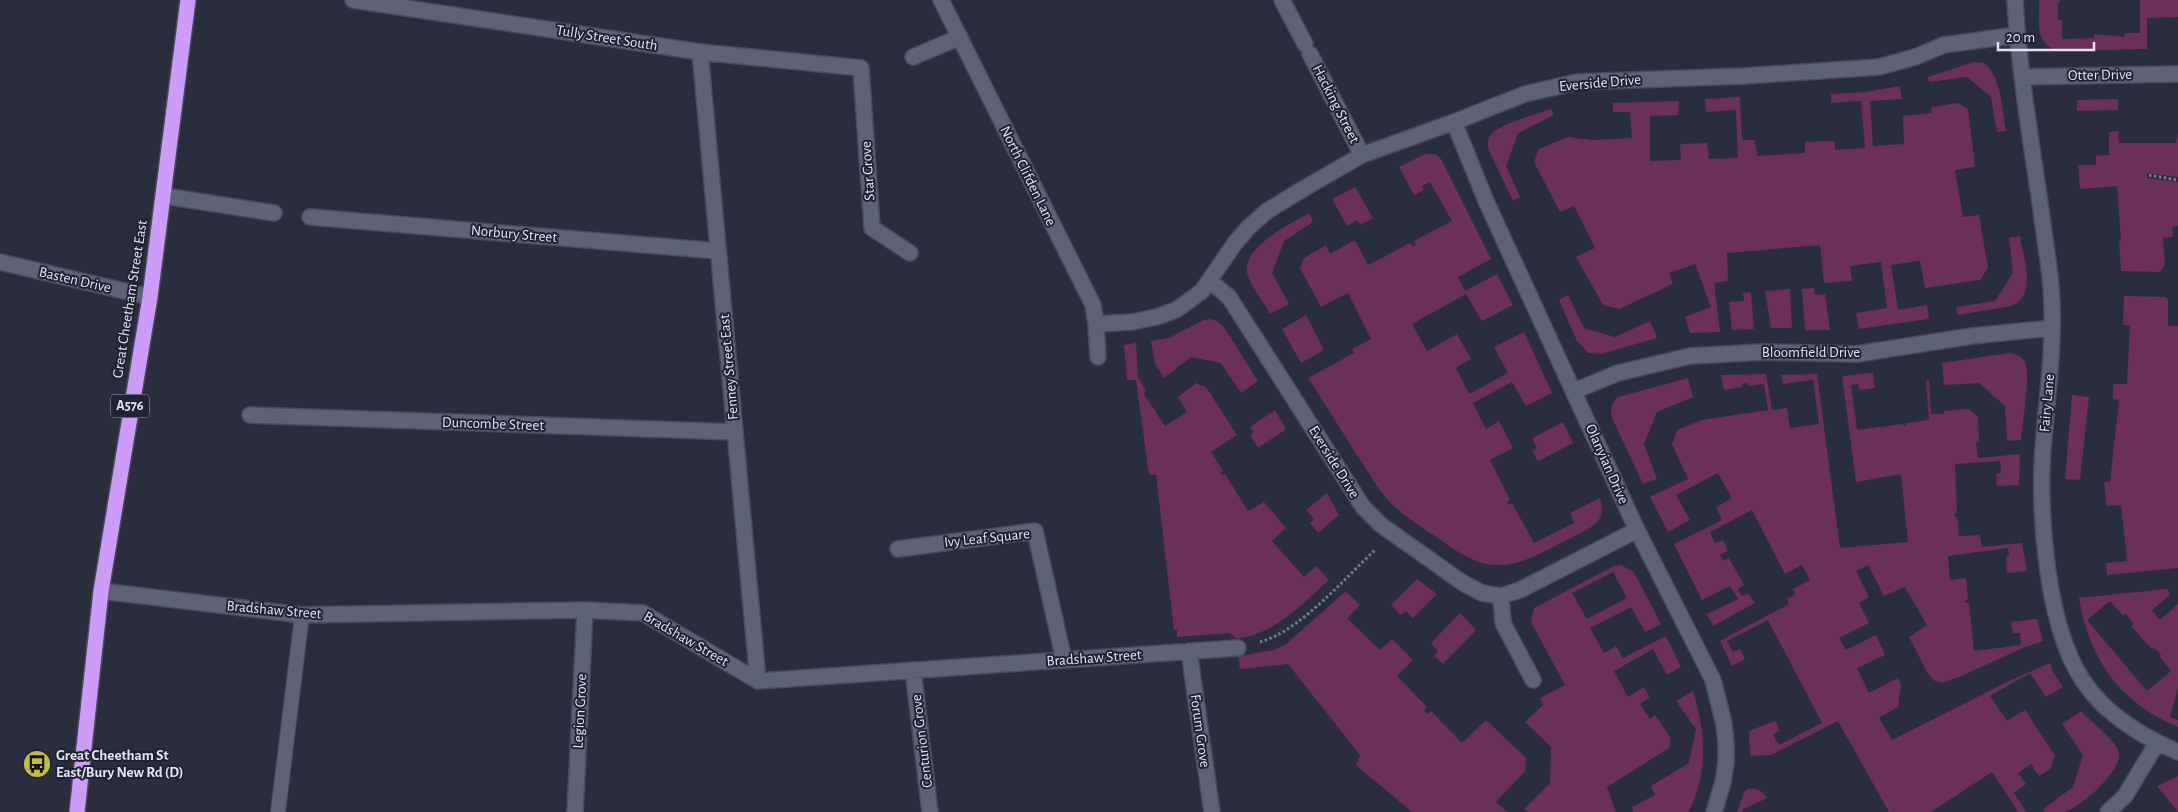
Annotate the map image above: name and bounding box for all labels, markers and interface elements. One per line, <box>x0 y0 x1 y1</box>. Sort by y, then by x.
scale bar <box>1998 20 2094 52</box>
street label: Tully Street South <box>555 23 659 53</box>
text: 20 m <box>2006 30 2035 45</box>
street label: Hacking Street <box>1310 62 1362 146</box>
street label: Otter Drive <box>2068 67 2132 83</box>
street label: Everside Drive <box>1558 72 1642 94</box>
street label: North Clifden Lane <box>997 124 1059 228</box>
street label: Star Grove <box>858 141 878 201</box>
street label: Great Cheetham Street East <box>110 219 150 379</box>
street label: Norbury Street <box>470 223 558 245</box>
street label: Basten Drive <box>38 264 113 296</box>
street label: Fenney Street East <box>717 313 741 420</box>
street label: Bloomfield Drive <box>1762 345 1860 360</box>
street label: Fairy Lane <box>2037 373 2057 433</box>
road number: A576 <box>111 394 149 418</box>
street label: Duncombe Street <box>442 415 545 433</box>
street label: Olanyian Drive <box>1583 422 1631 506</box>
street label: Everside Drive <box>1306 423 1362 501</box>
street label: Ivy Leaf Square <box>943 526 1031 550</box>
street label: Bradshaw Street <box>226 598 322 622</box>
street label: Bradshaw Street <box>641 609 731 669</box>
street label: Bradshaw Street <box>1046 647 1142 669</box>
street label: Legion Grove <box>571 673 589 749</box>
street label: Centurion Grove <box>909 693 935 789</box>
street label: Forum Grove <box>1187 693 1213 769</box>
place label: Great Cheetham St East/Bury New Rd (D) <box>56 748 184 780</box>
bus stop icon: Great Cheetham St East/Bury New Rd (D) <box>22 749 52 779</box>

